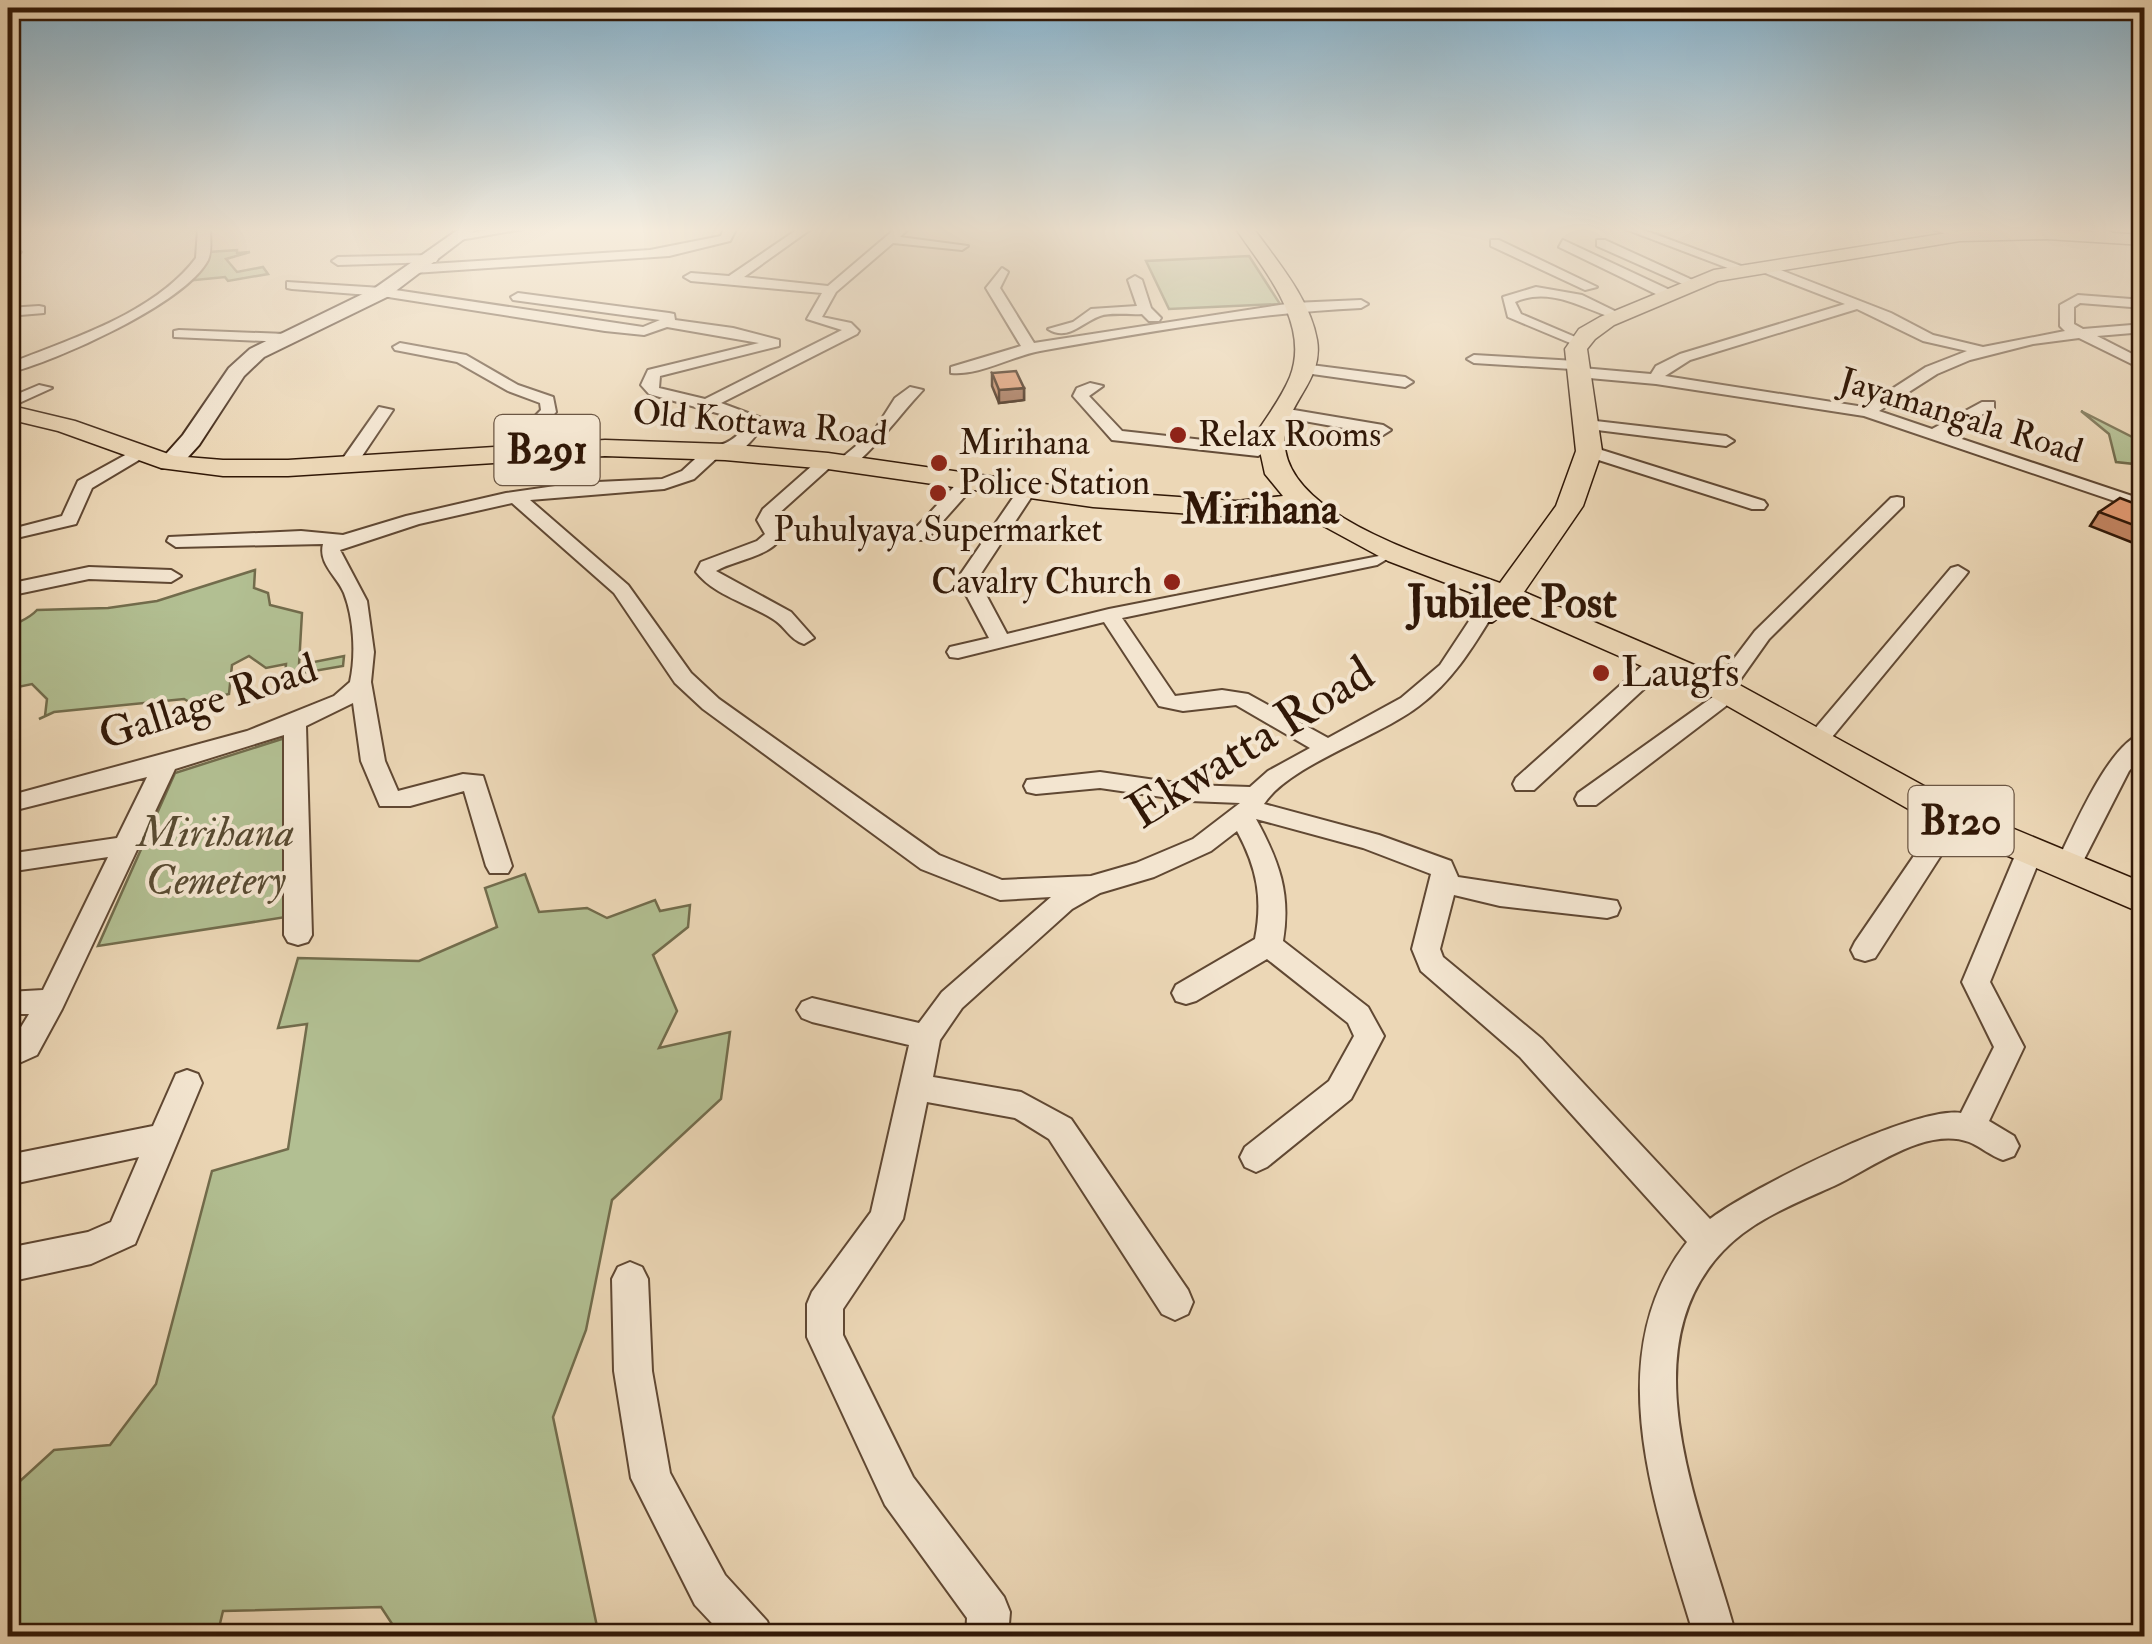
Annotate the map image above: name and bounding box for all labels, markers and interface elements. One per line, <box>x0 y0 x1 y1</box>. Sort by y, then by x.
street label: Jayamangala Road <box>1833 358 2088 474</box>
street label: Old Kottawa Road <box>631 390 889 456</box>
place label: Relax Rooms <box>1198 413 1381 457</box>
road number: B291 <box>494 415 600 485</box>
place label: Mirihana Police Station <box>959 421 1150 505</box>
marker: Relax Rooms <box>1167 424 1189 446</box>
marker: Mirihana Police Station <box>928 452 950 474</box>
marker: Puhulyaya Supermarket <box>927 482 949 504</box>
district label: Mirihana <box>1181 484 1340 536</box>
place label: Puhulyaya Supermarket <box>773 508 1103 552</box>
place label: Cavalry Church <box>931 560 1152 604</box>
marker: Cavalry Church <box>1161 571 1183 593</box>
district label: Jubilee Post <box>1405 575 1617 631</box>
street label: Gallage Road <box>92 642 324 762</box>
street label: Ekwatta Road <box>1116 642 1386 844</box>
place label: Laugfs <box>1621 647 1739 699</box>
marker: Laugfs <box>1590 662 1612 684</box>
road number: B120 <box>1908 786 2014 856</box>
park label: Mirihana Cemetery <box>135 807 294 907</box>

